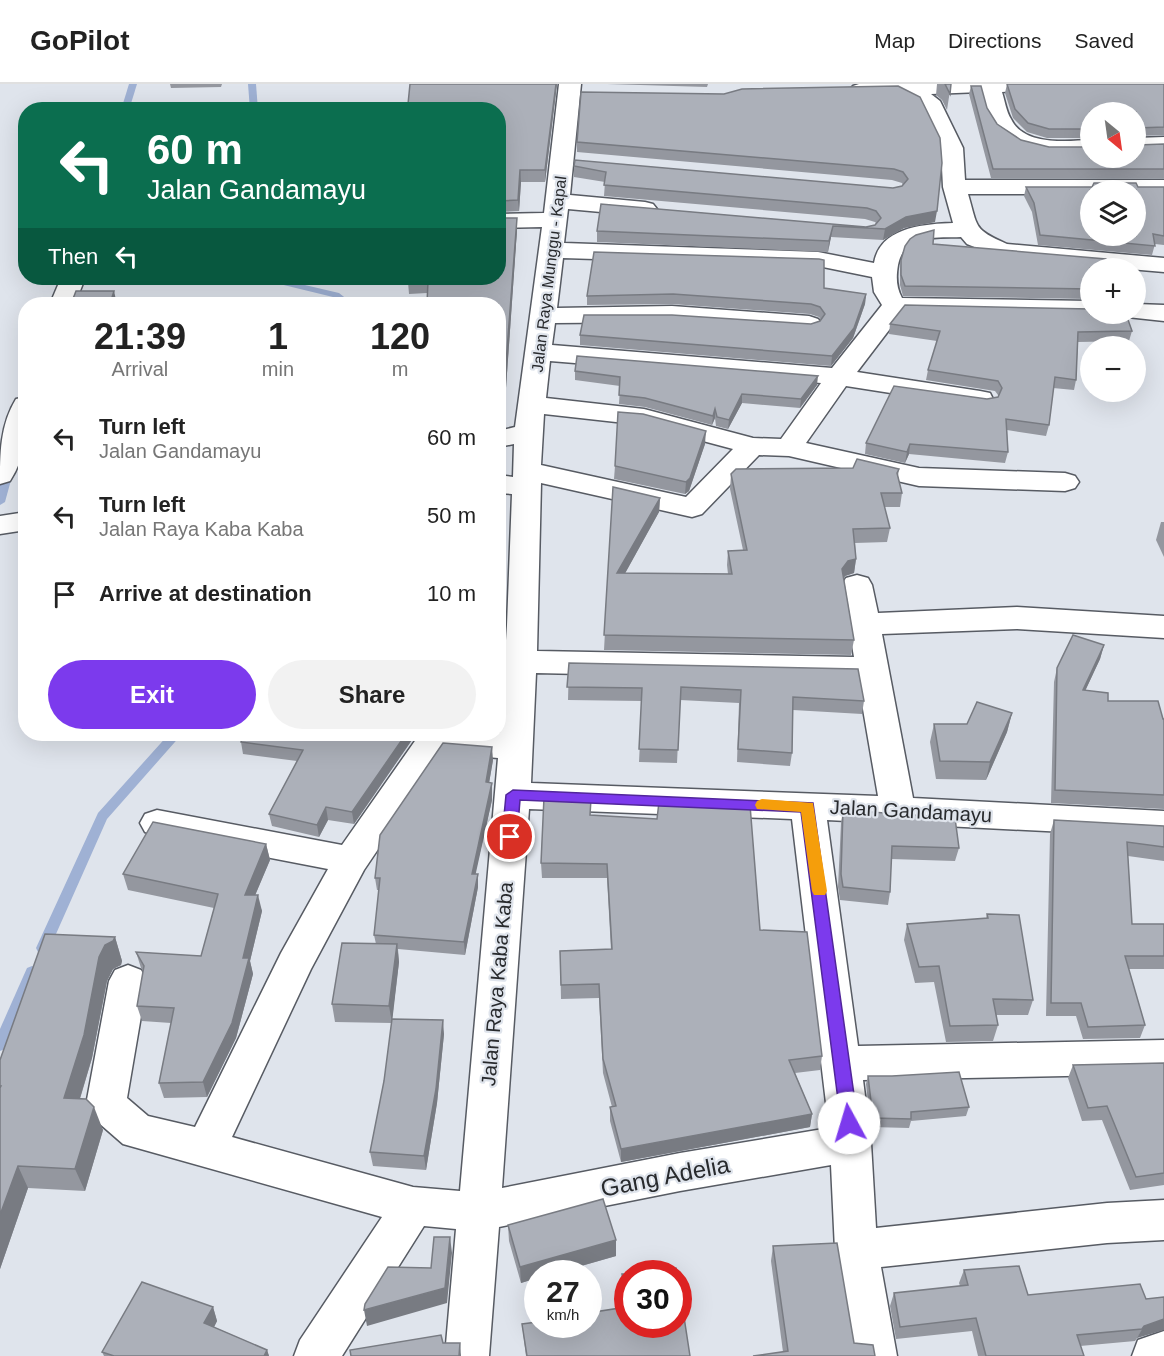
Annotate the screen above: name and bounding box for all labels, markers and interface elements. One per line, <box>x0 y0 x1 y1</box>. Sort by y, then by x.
text: GoPilot <box>30 25 130 56</box>
text: Map <box>874 29 915 52</box>
text: Directions <box>948 29 1041 52</box>
text: Saved <box>1074 29 1134 52</box>
north arrow <box>1080 102 1146 168</box>
map controls <box>1080 102 1146 402</box>
icon: left <box>48 126 126 204</box>
text: 60 m <box>147 126 243 173</box>
text: Jalan Gandamayu <box>147 175 366 205</box>
street label: Jalan Raya Munggu - Kapal <box>529 175 569 373</box>
button: layers <box>1080 180 1146 246</box>
icon: left <box>110 240 143 273</box>
text: Then <box>48 244 98 269</box>
button: + <box>1080 258 1146 324</box>
text: 21:39 <box>94 316 186 357</box>
text: 1 <box>268 316 288 357</box>
text: 120 <box>370 316 430 357</box>
button: − <box>1080 336 1146 402</box>
text: Arrival <box>112 358 168 380</box>
text: min <box>262 358 294 380</box>
text: m <box>392 358 408 380</box>
text: Turn left <box>99 414 185 439</box>
icon: left <box>48 422 81 455</box>
text: 60 m <box>427 425 476 450</box>
text: Jalan Gandamayu <box>99 440 261 462</box>
text: Turn left <box>99 492 185 517</box>
icon: left <box>48 500 81 533</box>
text: 50 m <box>427 503 476 528</box>
text: Jalan Raya Kaba Kaba <box>99 518 304 540</box>
icon: arrive <box>48 578 81 611</box>
text: Arrive at destination <box>99 581 312 606</box>
text: 10 m <box>427 581 476 606</box>
button: Exit <box>48 660 256 729</box>
button: Share <box>268 660 476 729</box>
street label: Jalan Gandamayu <box>829 796 993 826</box>
pin <box>484 811 535 862</box>
icon: arrive <box>493 820 526 853</box>
street label: Jalan Raya Kaba Kaba <box>477 880 517 1087</box>
position arrow <box>817 1091 881 1155</box>
street label: Gang Adelia <box>598 1150 732 1202</box>
speed limit sign: 30 <box>614 1260 692 1338</box>
text: 27 <box>546 1275 580 1308</box>
text: km/h <box>547 1306 579 1323</box>

